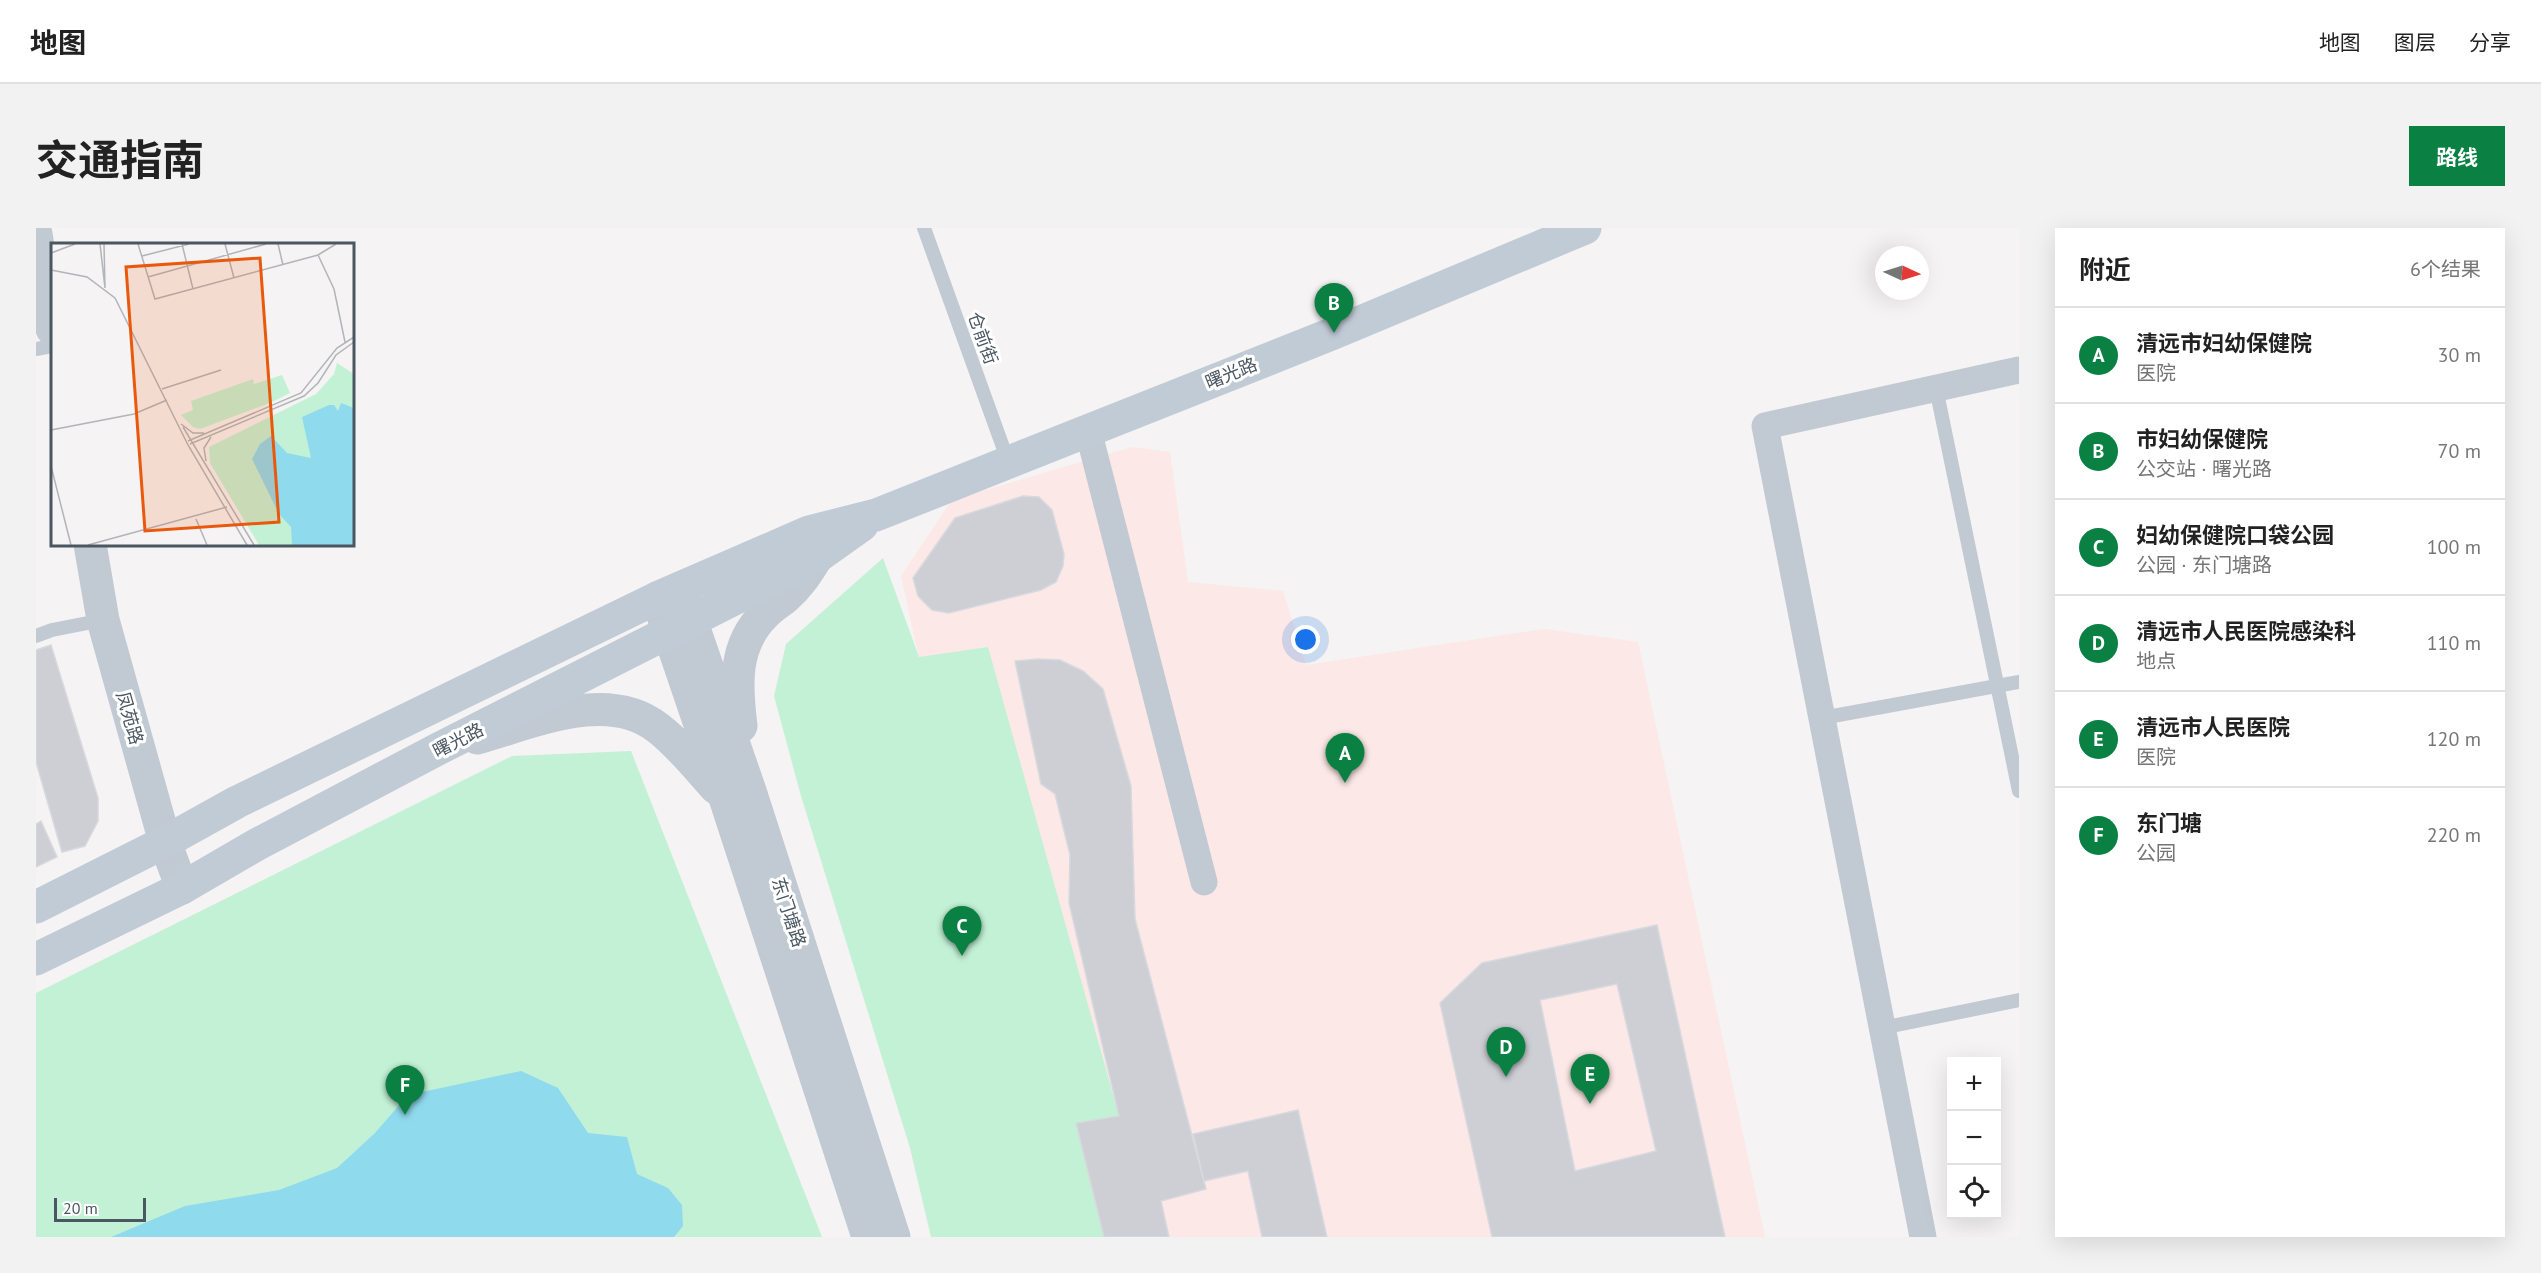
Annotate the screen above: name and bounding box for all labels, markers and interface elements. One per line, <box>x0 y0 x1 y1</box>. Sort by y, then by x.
text: 地图 <box>30 24 86 61</box>
text: 地图 <box>2319 29 2361 56</box>
text: 图层 <box>2394 29 2436 56</box>
text: 分享 <box>2469 29 2511 56</box>
button: 路线 <box>2409 126 2505 186</box>
text: 交通指南 <box>36 132 204 187</box>
inset map <box>51 243 354 546</box>
north arrow <box>1875 246 1929 300</box>
text: 附近 <box>2079 253 2131 286</box>
text: 6个结果 <box>2410 256 2481 282</box>
pin: B <box>1314 284 1354 333</box>
street label: 仓前街 <box>963 309 1003 367</box>
text: 清远市妇幼保健院 <box>2136 329 2312 357</box>
text: A <box>2092 342 2105 368</box>
text: 30 m <box>2438 342 2481 368</box>
street label: 曙光路 <box>1202 352 1260 394</box>
text: 医院 <box>2136 360 2176 386</box>
text: 市妇幼保健院 <box>2136 425 2268 453</box>
text: B <box>2093 438 2104 464</box>
text: 70 m <box>2438 438 2481 464</box>
text: 公交站 · 曙光路 <box>2136 456 2272 482</box>
text: 妇幼保健院口袋公园 <box>2136 521 2334 549</box>
text: C <box>2093 534 2104 560</box>
text: 100 m <box>2427 534 2481 560</box>
text: 公园 · 东门塘路 <box>2136 552 2272 578</box>
text: 清远市人民医院感染科 <box>2136 617 2356 645</box>
your location <box>1291 625 1320 654</box>
text: D <box>2092 630 2105 656</box>
text: 110 m <box>2427 630 2481 656</box>
text: 地点 <box>2136 648 2176 674</box>
street label: 凤苑路 <box>112 689 148 747</box>
text: 清远市人民医院 <box>2136 713 2290 741</box>
street label: 曙光路 <box>429 717 487 763</box>
text: E <box>2093 726 2104 752</box>
text: 120 m <box>2427 726 2481 752</box>
pin: A <box>1326 734 1364 783</box>
text: 医院 <box>2136 744 2176 770</box>
text: 东门塘 <box>2136 809 2202 837</box>
text: F <box>2093 822 2104 848</box>
text: 220 m <box>2427 822 2481 848</box>
text: 公园 <box>2136 840 2176 866</box>
street label: 东门塘路 <box>767 874 811 950</box>
pin: C <box>942 906 982 956</box>
pin: D <box>1486 1028 1526 1077</box>
pin: E <box>1570 1054 1610 1104</box>
map controls <box>1947 1057 2001 1219</box>
button: + <box>1947 1057 2001 1111</box>
pin: F <box>386 1066 424 1115</box>
button: − <box>1947 1111 2001 1165</box>
button: locate <box>1947 1165 2001 1219</box>
scale bar <box>54 1195 146 1222</box>
text: 20 m <box>63 1198 98 1218</box>

